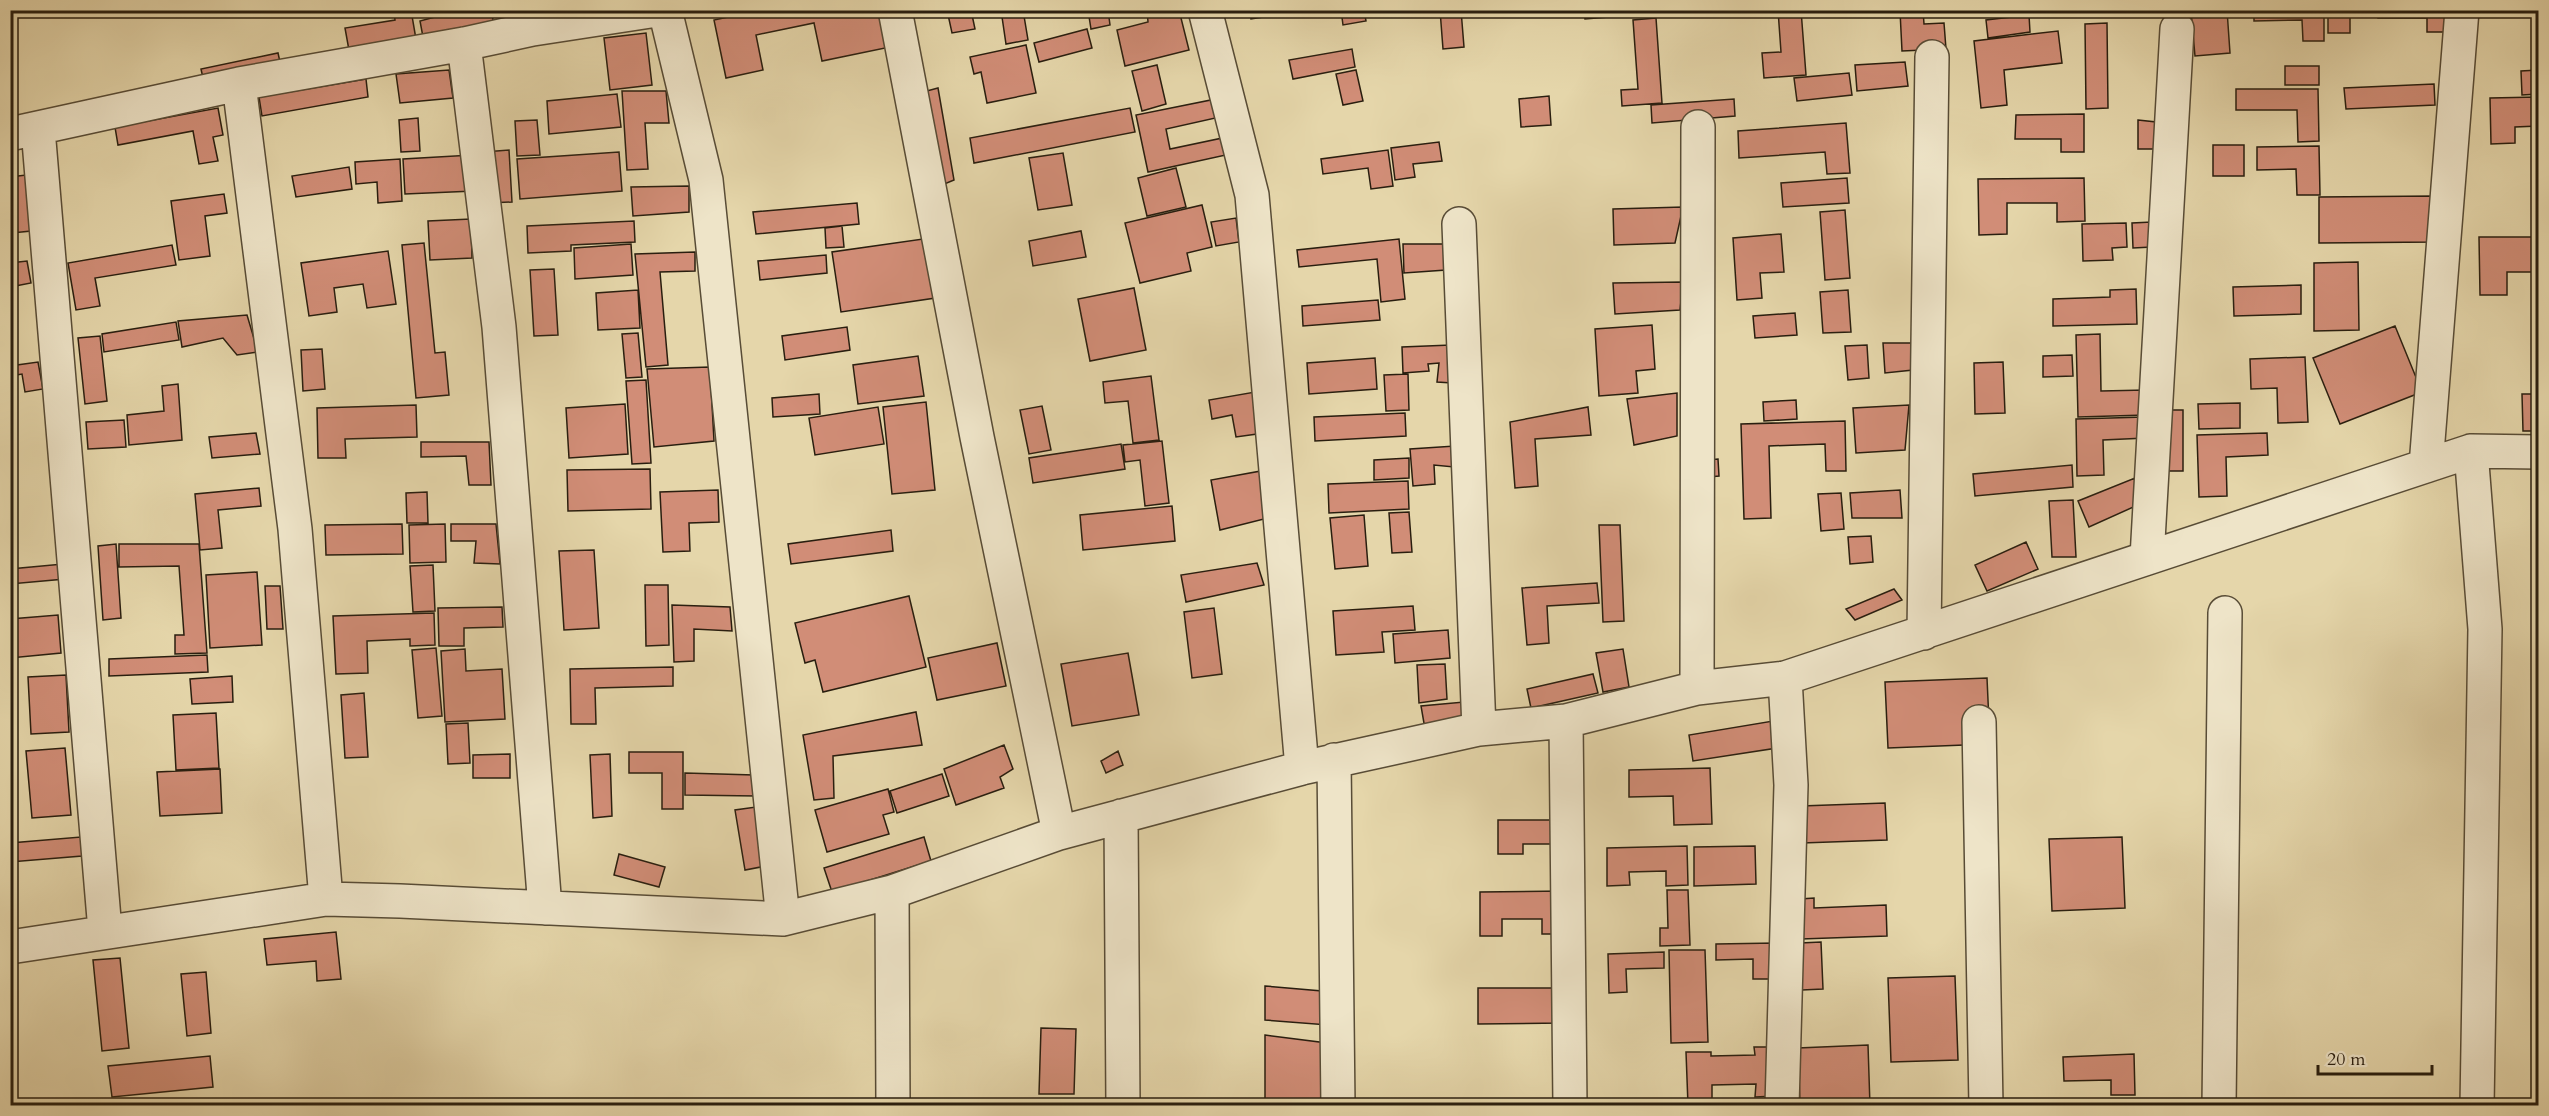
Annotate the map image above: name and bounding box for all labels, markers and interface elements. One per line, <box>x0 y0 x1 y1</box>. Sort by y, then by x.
scale bar <box>2318 1038 2432 1076</box>
text: 20 m <box>2327 1047 2366 1072</box>

